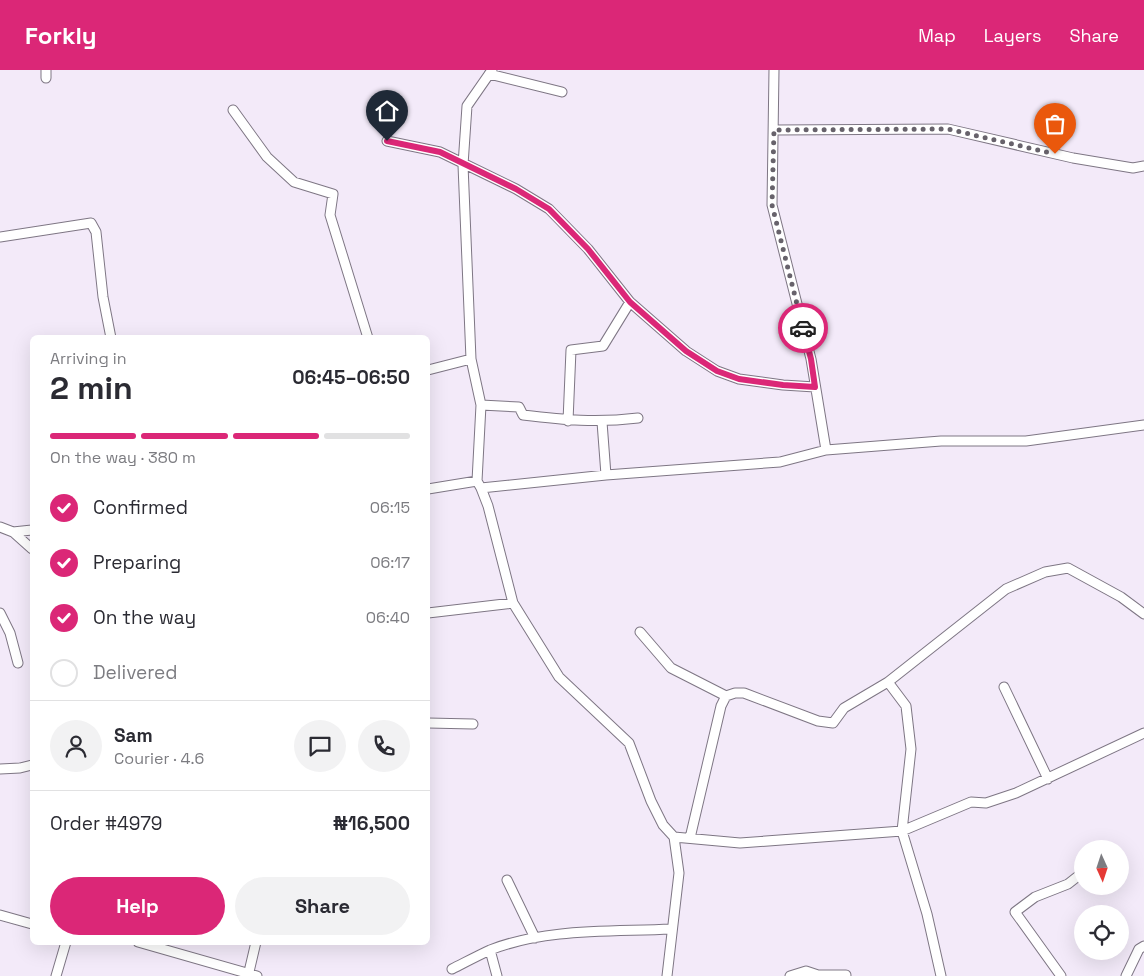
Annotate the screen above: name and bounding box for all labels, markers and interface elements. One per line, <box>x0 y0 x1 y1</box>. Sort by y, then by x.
text: Forkly <box>25 20 97 51</box>
text: Map <box>918 24 956 47</box>
text: Layers <box>984 24 1041 47</box>
text: Share <box>1069 24 1119 47</box>
pin <box>366 90 408 141</box>
icon: home <box>373 97 401 125</box>
pin <box>1034 103 1076 154</box>
icon: bag <box>1041 110 1069 138</box>
courier <box>778 303 828 353</box>
icon: car <box>789 314 817 342</box>
text: Arriving in <box>50 348 127 369</box>
text: 06:45–06:50 <box>292 365 410 390</box>
text: 2 min <box>50 368 133 408</box>
text: On the way · 380 m <box>50 447 196 468</box>
icon: check <box>50 494 78 522</box>
text: Confirmed <box>93 495 188 520</box>
text: 06:15 <box>370 497 410 518</box>
icon: check <box>50 549 78 577</box>
text: Preparing <box>93 550 181 575</box>
text: 06:17 <box>370 552 410 573</box>
icon: check <box>50 604 78 632</box>
text: On the way <box>93 605 196 630</box>
text: 06:40 <box>366 607 410 628</box>
text: Delivered <box>93 660 178 685</box>
button: person <box>50 720 102 772</box>
button: chat <box>294 720 346 772</box>
button: phone <box>358 720 410 772</box>
text: Sam <box>114 723 153 748</box>
text: Courier · 4.6 <box>114 748 204 769</box>
text: Order #4979 <box>50 811 162 836</box>
text: ₦16,500 <box>333 811 410 836</box>
north arrow <box>1074 840 1129 895</box>
map controls <box>1074 840 1129 960</box>
button: Help <box>50 877 225 935</box>
button: Share <box>235 877 410 935</box>
button: locate <box>1074 905 1129 960</box>

